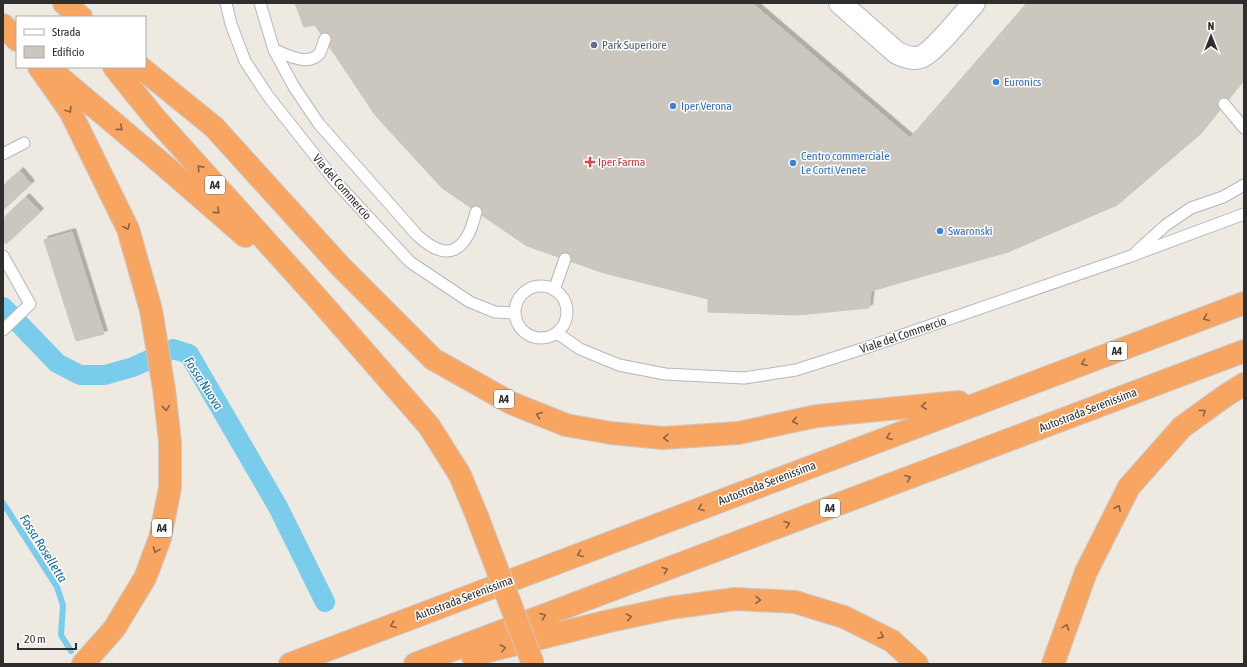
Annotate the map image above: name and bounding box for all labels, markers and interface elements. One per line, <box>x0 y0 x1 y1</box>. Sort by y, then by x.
legend <box>16 16 146 68</box>
north arrow <box>1191 16 1231 56</box>
text: N <box>1208 20 1214 32</box>
text: Strada <box>52 25 81 39</box>
place label: Park Superiore <box>602 38 667 52</box>
marker: Park Superiore <box>589 40 599 50</box>
text: Edificio <box>52 45 85 59</box>
place label: Euronics <box>1004 75 1041 89</box>
marker: Euronics <box>991 77 1001 87</box>
place label: Iper Verona <box>681 99 732 113</box>
marker: Iper Verona <box>668 101 678 111</box>
one-way arrow <box>65 106 72 113</box>
one-way arrow <box>115 123 123 130</box>
place label: Centro commerciale Le Corti Venete <box>801 149 890 177</box>
street label: Via del Commercio <box>310 151 374 223</box>
place label: Iper Farma <box>598 155 645 169</box>
marker: Iper Farma <box>585 157 595 167</box>
marker: Centro commerciale Le Corti Venete <box>788 158 798 168</box>
one-way arrow <box>197 165 205 173</box>
road number: A4 <box>205 176 225 194</box>
one-way arrow <box>212 206 219 213</box>
one-way arrow <box>122 222 130 230</box>
place label: Swaronski <box>948 224 992 238</box>
marker: Swaronski <box>935 226 945 236</box>
one-way arrow <box>1203 313 1210 321</box>
street label: Viale del Commercio <box>858 314 948 356</box>
road number: A4 <box>1107 342 1127 360</box>
water label: Fossa Nuova <box>181 354 226 412</box>
one-way arrow <box>1081 359 1088 367</box>
street label: Autostrada Serenissima <box>1037 385 1139 435</box>
road number: A4 <box>494 390 514 408</box>
one-way arrow <box>921 401 927 410</box>
one-way arrow <box>161 405 170 411</box>
one-way arrow <box>1199 409 1206 417</box>
one-way arrow <box>536 411 543 419</box>
one-way arrow <box>792 417 798 425</box>
one-way arrow <box>885 433 892 441</box>
one-way arrow <box>663 434 669 442</box>
street label: Autostrada Serenissima <box>716 458 818 508</box>
one-way arrow <box>905 475 912 483</box>
road number: A4 <box>820 499 840 517</box>
one-way arrow <box>698 503 705 511</box>
one-way arrow <box>1113 505 1121 513</box>
water label: Fossa Roselletta <box>17 512 70 585</box>
road number: A4 <box>152 519 172 537</box>
one-way arrow <box>783 520 790 528</box>
one-way arrow <box>152 546 160 553</box>
one-way arrow <box>576 549 583 557</box>
one-way arrow <box>661 566 668 574</box>
street label: Autostrada Serenissima <box>413 573 515 623</box>
one-way arrow <box>755 596 761 605</box>
one-way arrow <box>540 612 547 620</box>
one-way arrow <box>626 613 633 621</box>
one-way arrow <box>389 620 396 628</box>
one-way arrow <box>1062 624 1070 631</box>
scale bar <box>18 625 76 651</box>
one-way arrow <box>877 631 885 638</box>
text: 20 m <box>24 632 46 646</box>
one-way arrow <box>500 644 506 652</box>

